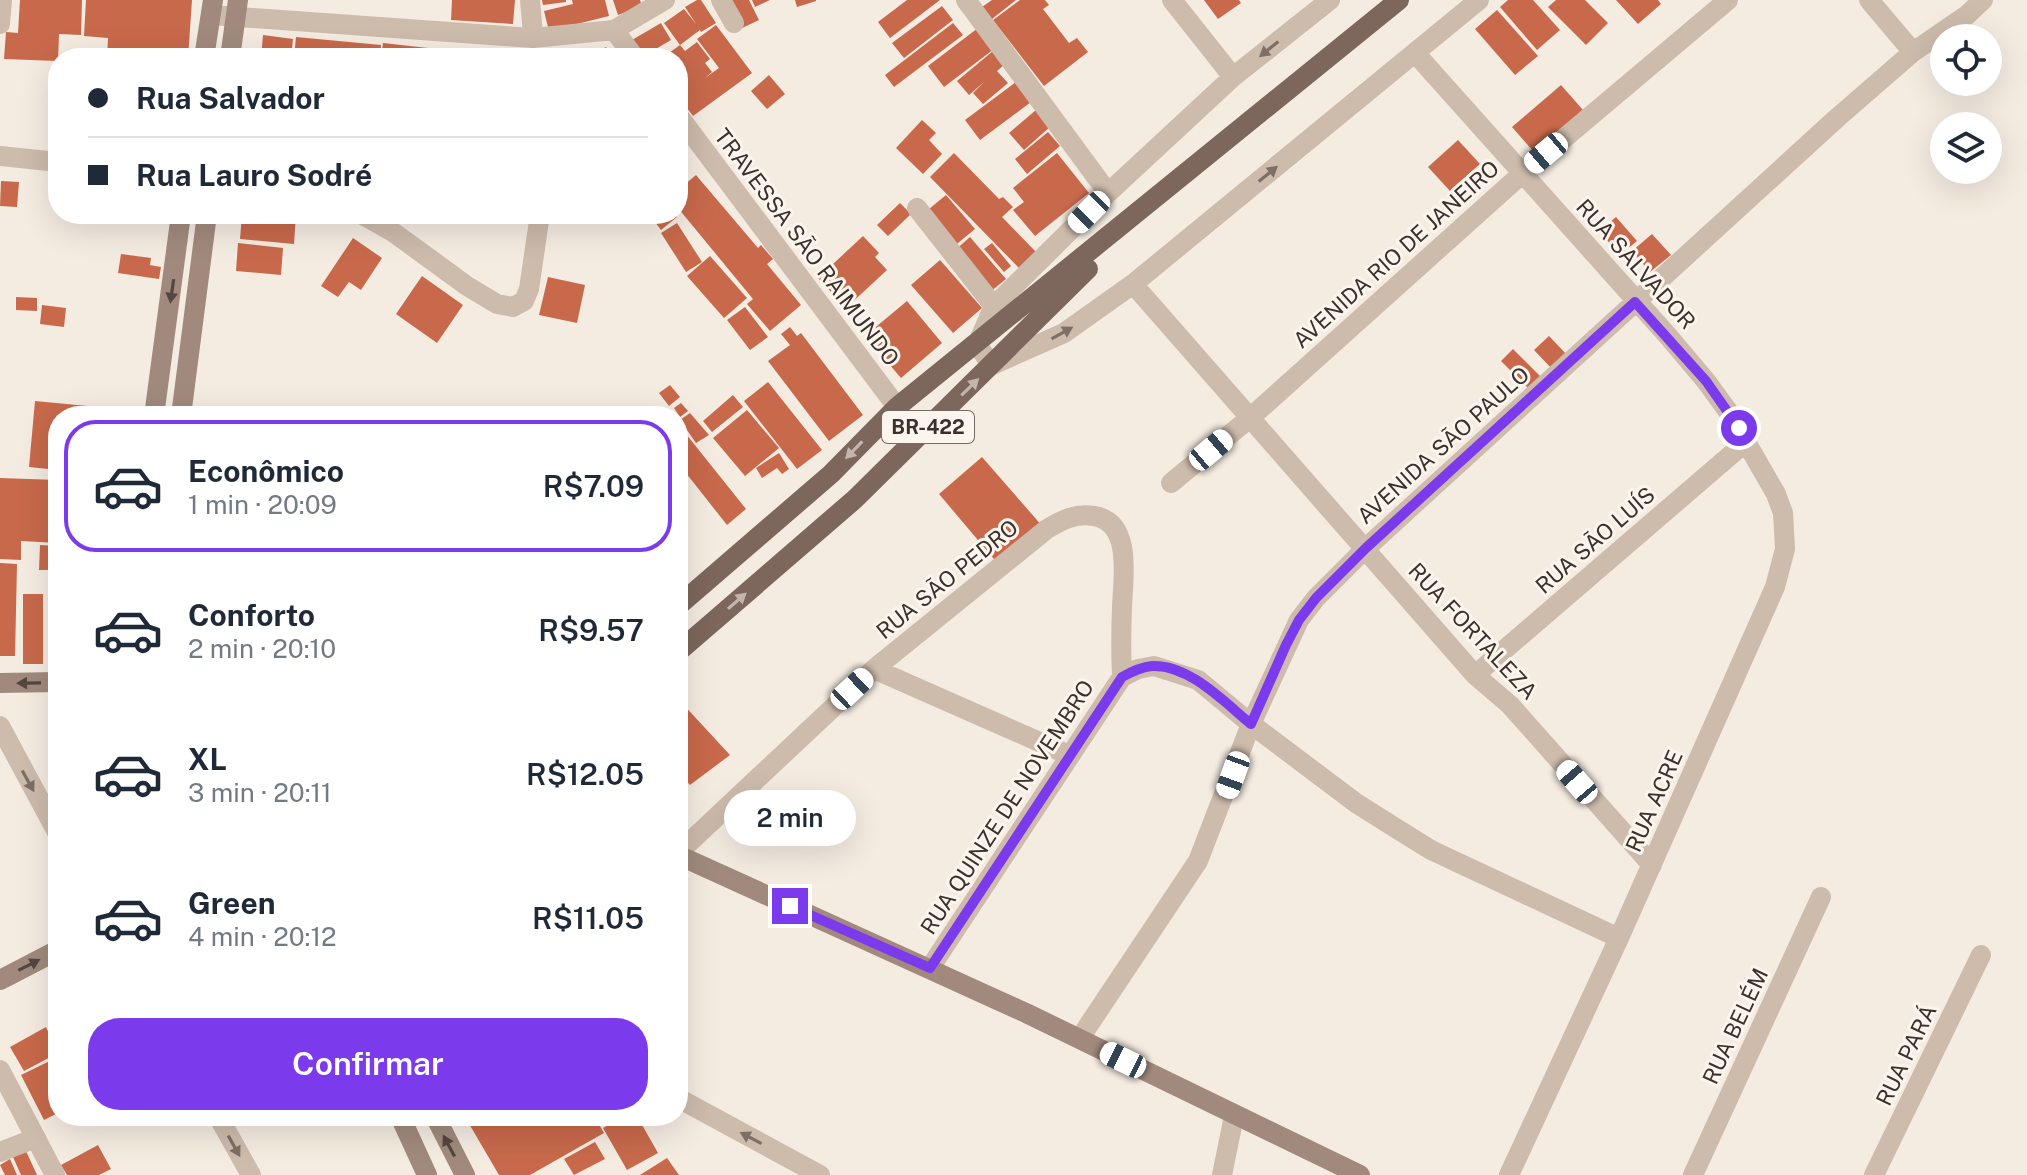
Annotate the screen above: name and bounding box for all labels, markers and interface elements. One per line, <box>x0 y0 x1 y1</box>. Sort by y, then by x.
map controls <box>1930 24 2002 184</box>
button: locate <box>1930 24 2002 96</box>
one-way arrow <box>1259 40 1279 56</box>
text: Rua Salvador <box>136 80 325 116</box>
button: layers <box>1930 112 2002 184</box>
street label: TRAVESSA SÃO RAIMUNDO <box>709 123 905 371</box>
car <box>1520 128 1572 178</box>
street label: AVENIDA RIO DE JANEIRO <box>1288 155 1504 353</box>
text: Rua Lauro Sodré <box>136 157 372 193</box>
one-way arrow <box>1258 166 1278 183</box>
car <box>1064 187 1114 237</box>
street label: RUA SALVADOR <box>1571 194 1701 334</box>
one-way arrow <box>165 279 178 304</box>
one-way arrow <box>1051 326 1074 339</box>
street label: AVENIDA SÃO PAULO <box>1351 360 1534 529</box>
one-way arrow <box>960 378 979 396</box>
route start <box>1721 410 1757 446</box>
road number: BR-422 <box>882 411 974 443</box>
car <box>1185 425 1237 475</box>
one-way arrow <box>846 440 864 459</box>
icon: car <box>92 450 164 522</box>
text: Econômico <box>188 453 344 489</box>
text: R$7.09 <box>543 468 644 504</box>
street label: RUA SÃO LUÍS <box>1529 480 1660 599</box>
text: 1 min · 20:09 <box>188 489 337 520</box>
street label: RUA SÃO PEDRO <box>870 513 1023 644</box>
street label: RUA FORTALEZA <box>1403 557 1543 705</box>
one-way arrow <box>727 593 747 610</box>
icon: car <box>92 594 164 666</box>
text: Conforto <box>188 597 315 633</box>
text: R$9.57 <box>538 612 644 648</box>
text: 2 min · 20:10 <box>188 633 336 664</box>
car <box>826 664 878 714</box>
street label: RUA QUINZE DE NOVEMBRO <box>915 675 1099 939</box>
one-way arrow <box>16 676 41 689</box>
icon: car <box>92 738 164 810</box>
text: XL <box>188 741 227 777</box>
street label: RUA ACRE <box>1620 746 1688 856</box>
car <box>1214 748 1252 802</box>
text: R$12.05 <box>526 756 644 792</box>
car <box>1552 756 1602 808</box>
one-way arrow <box>21 769 35 792</box>
text: 3 min · 20:11 <box>188 777 332 808</box>
callout: 2 min <box>724 790 856 846</box>
text: 2 min <box>756 802 824 833</box>
icon: car <box>92 882 164 954</box>
text: Green <box>188 885 275 921</box>
route end <box>772 888 808 924</box>
text: R$11.05 <box>532 900 644 936</box>
text: 4 min · 20:12 <box>188 921 337 952</box>
one-way arrow <box>18 959 40 973</box>
street label: RUA BELÉM <box>1697 964 1773 1088</box>
street label: RUA PARÁ <box>1870 1000 1942 1110</box>
button: Confirmar <box>88 1018 648 1110</box>
car <box>1096 1039 1150 1081</box>
one-way arrow <box>740 1131 763 1144</box>
one-way arrow <box>227 1134 241 1157</box>
one-way arrow <box>442 1135 456 1157</box>

